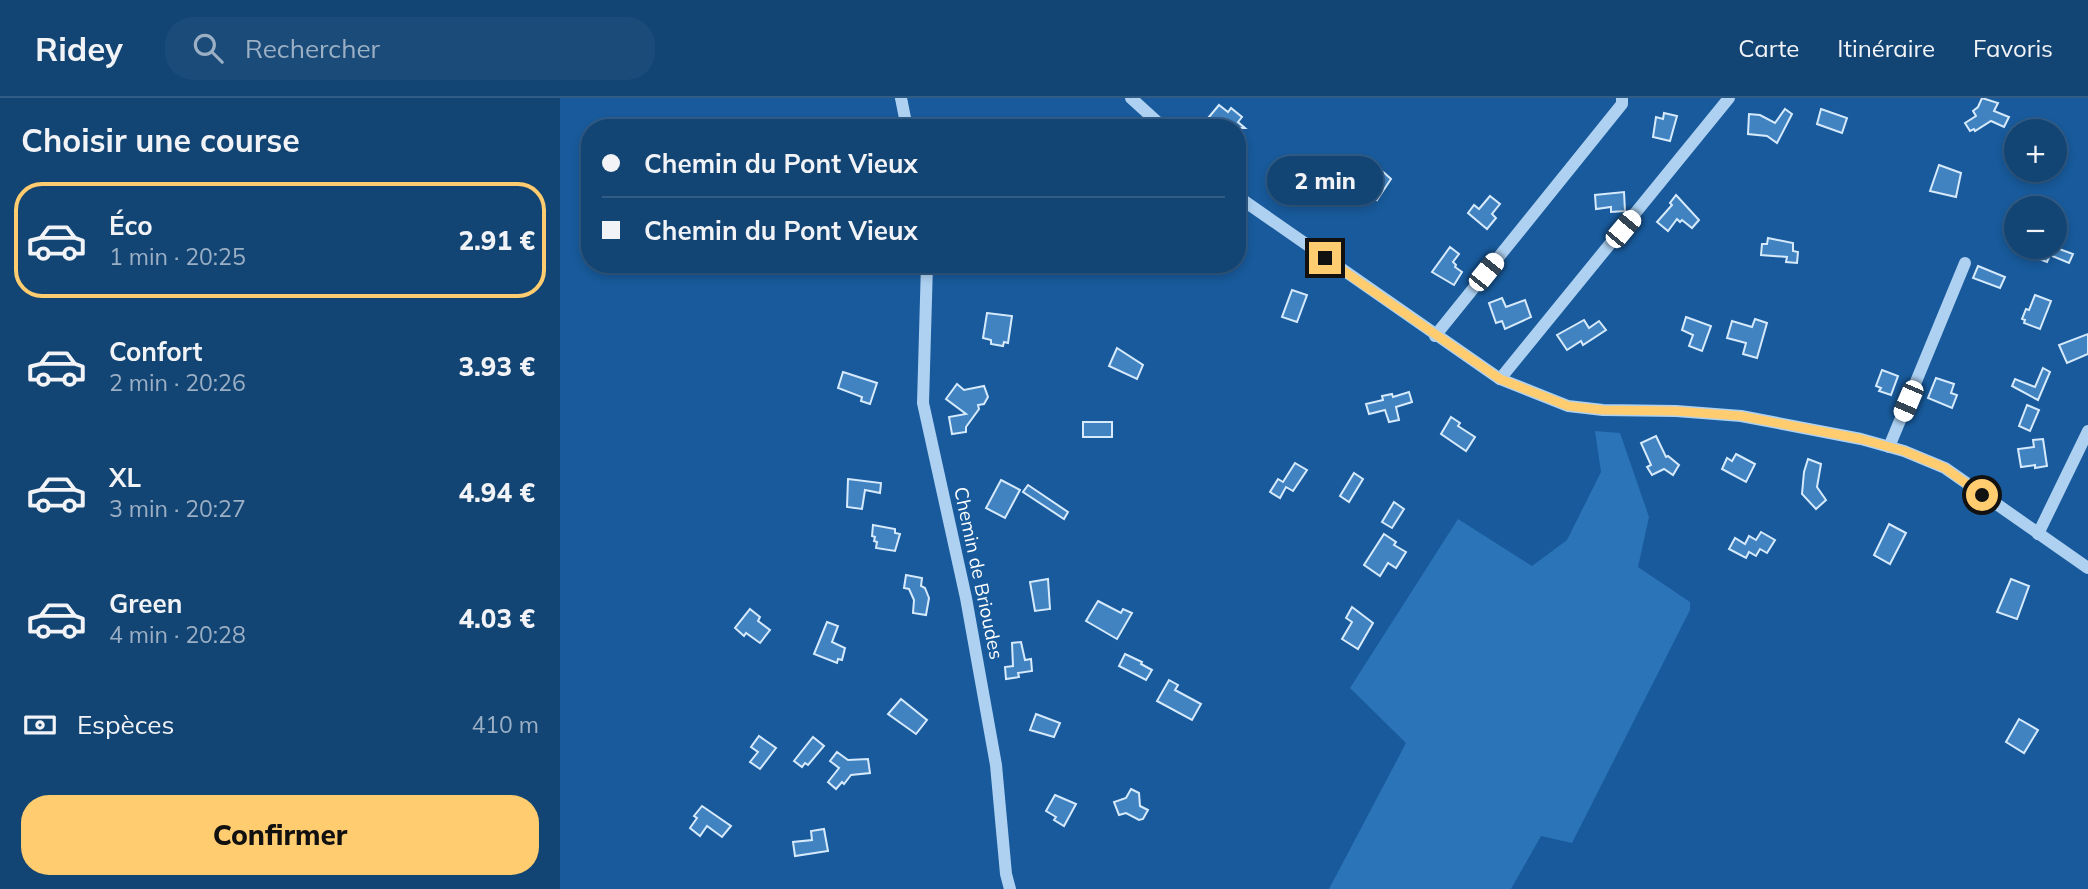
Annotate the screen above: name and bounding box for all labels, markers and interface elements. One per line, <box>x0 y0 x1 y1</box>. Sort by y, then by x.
search box <box>165 17 655 80</box>
text: Ridey <box>35 28 123 69</box>
icon: search <box>189 29 227 67</box>
text: Rechercher <box>245 32 380 65</box>
text: Carte <box>1738 33 1799 63</box>
text: Itinéraire <box>1837 33 1935 63</box>
text: Favoris <box>1973 33 2053 63</box>
map controls <box>2004 119 2067 259</box>
button: + <box>2004 119 2067 182</box>
text: Choisir une course <box>21 120 300 160</box>
text: Chemin du Pont Vieux <box>644 147 918 180</box>
callout: 2 min <box>1267 156 1383 206</box>
text: 2 min <box>1294 166 1356 195</box>
button: − <box>2004 196 2067 259</box>
car <box>1602 206 1645 252</box>
icon: car <box>25 209 88 272</box>
text: Éco <box>109 209 153 242</box>
text: Chemin du Pont Vieux <box>644 214 918 247</box>
text: 2.91 € <box>459 224 535 257</box>
text: 1 min · 20:25 <box>109 242 246 271</box>
route end <box>1309 242 1341 274</box>
car <box>1465 249 1508 295</box>
icon: car <box>25 335 88 398</box>
text: Confort <box>109 335 202 368</box>
text: 3.93 € <box>459 350 535 383</box>
text: 2 min · 20:26 <box>109 368 246 397</box>
car <box>1891 378 1926 424</box>
icon: car <box>25 461 88 524</box>
text: XL <box>109 461 141 494</box>
text: 4.94 € <box>459 476 535 509</box>
route start <box>1966 479 1998 511</box>
street label: Chemin de Brioudes <box>949 485 1009 661</box>
text: 3 min · 20:27 <box>109 494 246 523</box>
icon: car <box>25 587 88 650</box>
text: Green <box>109 587 182 620</box>
text: 4.03 € <box>459 602 535 635</box>
text: 4 min · 20:28 <box>109 620 246 649</box>
icon: cash <box>21 706 59 744</box>
text: Espèces <box>77 708 174 741</box>
text: 410 m <box>471 710 539 739</box>
button: Confirmer <box>21 795 539 875</box>

